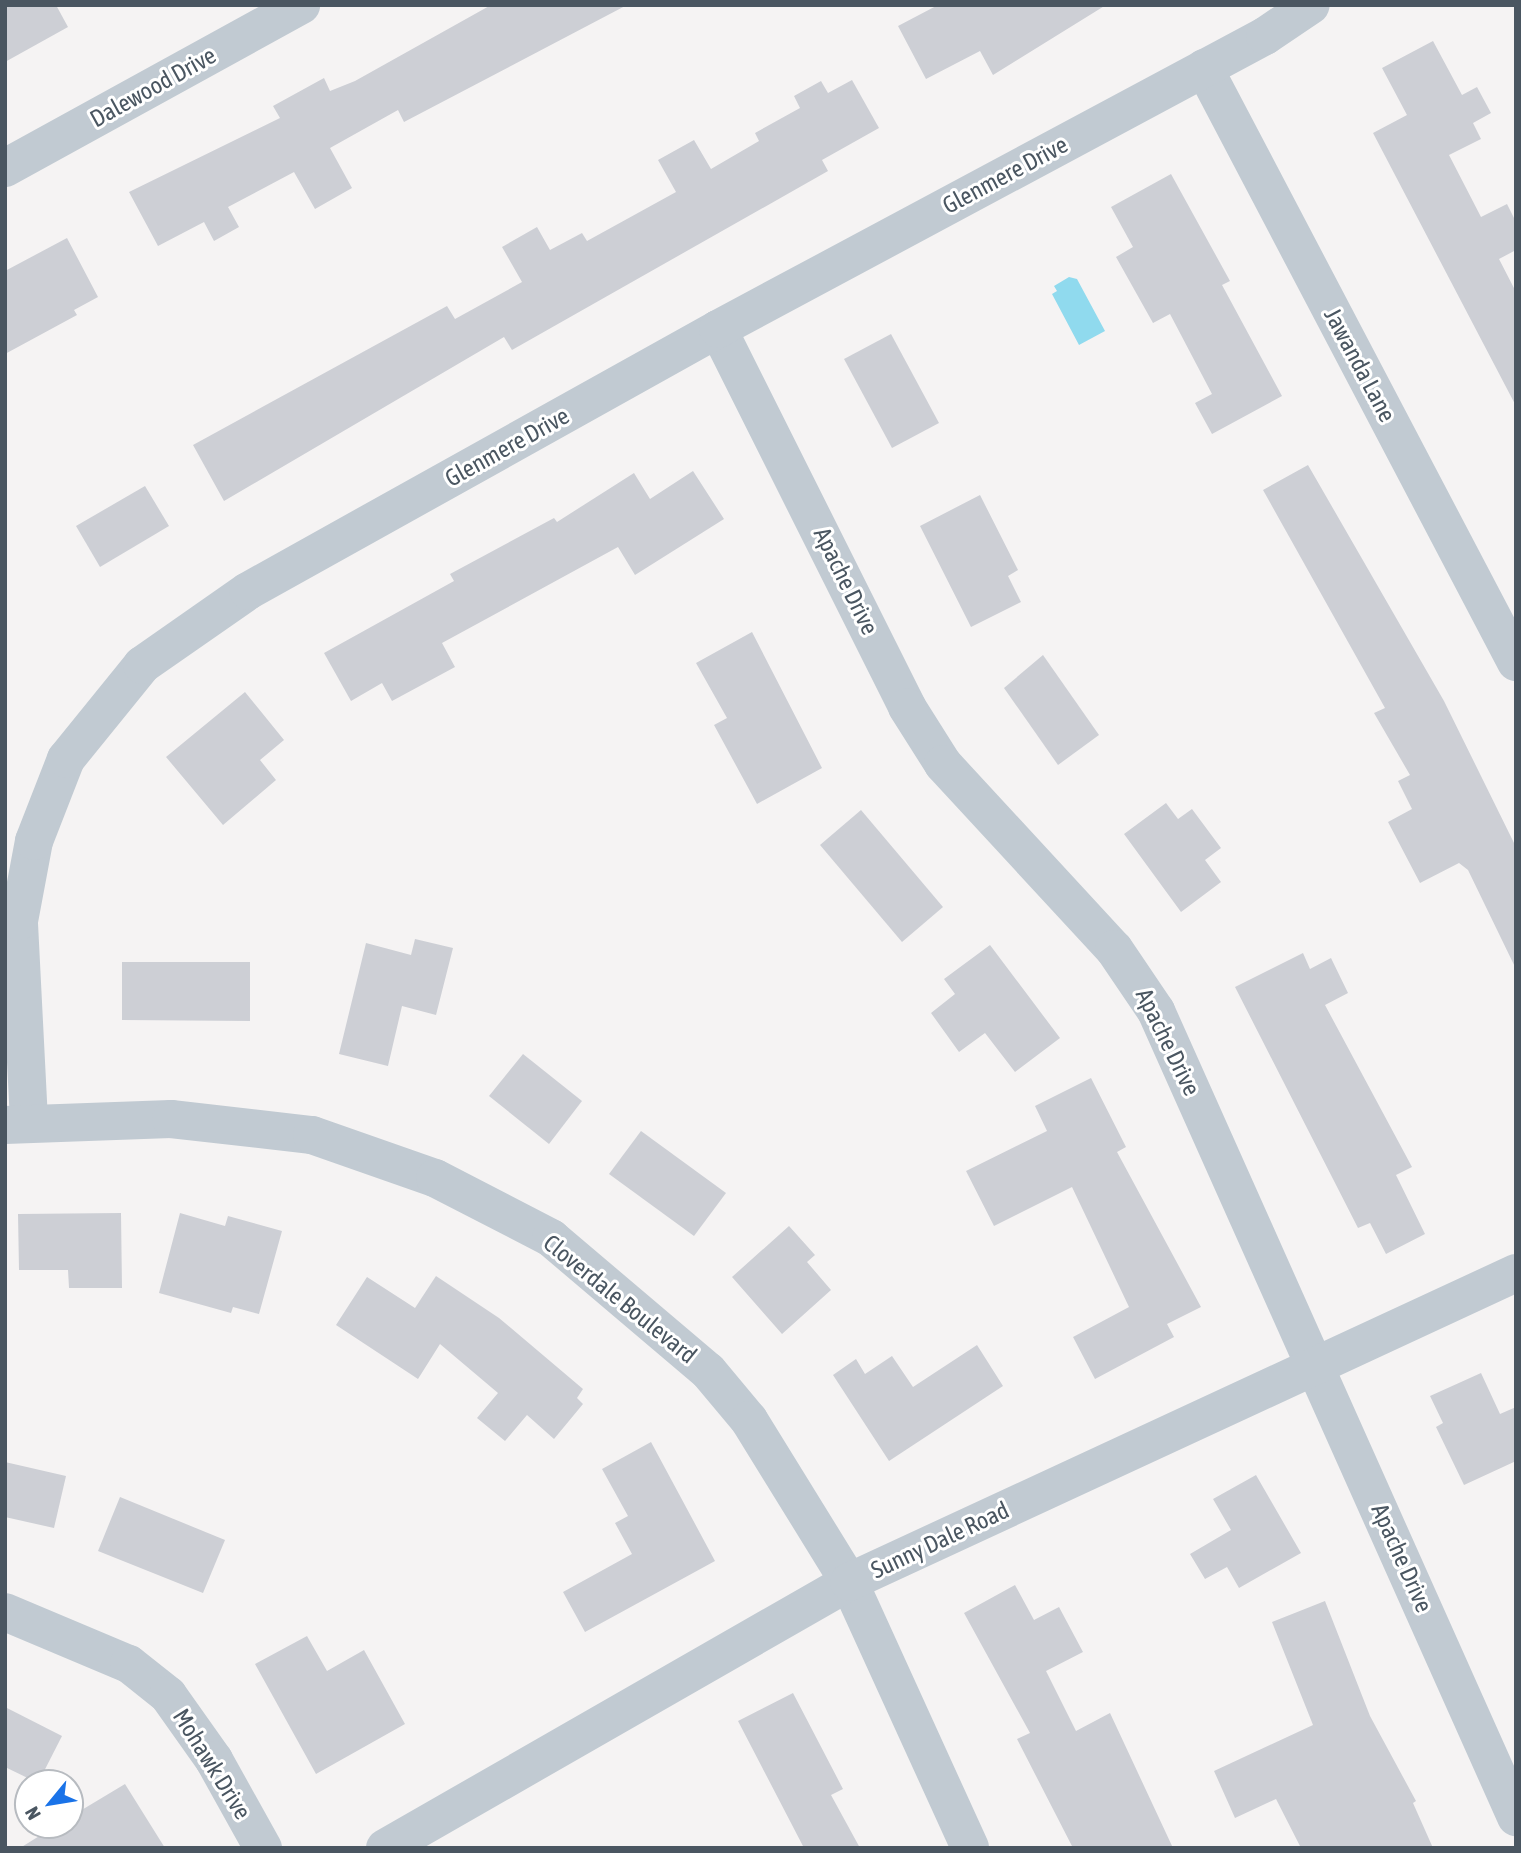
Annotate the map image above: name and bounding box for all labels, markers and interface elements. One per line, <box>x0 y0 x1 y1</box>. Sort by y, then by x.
street label: Dalewood Drive <box>85 41 221 133</box>
street label: Glenmere Drive <box>938 130 1072 220</box>
street label: Jawanda Lane <box>1318 303 1402 427</box>
street label: Glenmere Drive <box>440 401 574 493</box>
street label: Apache Drive <box>808 523 884 639</box>
street label: Apache Drive <box>1130 984 1206 1100</box>
street label: Cloverdale Boulevard <box>538 1228 702 1370</box>
street label: Sunny Dale Road <box>866 1495 1014 1585</box>
street label: Apache Drive <box>1365 1499 1439 1617</box>
street label: Mohawk Drive <box>167 1703 257 1825</box>
north arrow <box>14 1769 84 1839</box>
text: N <box>20 1803 45 1824</box>

